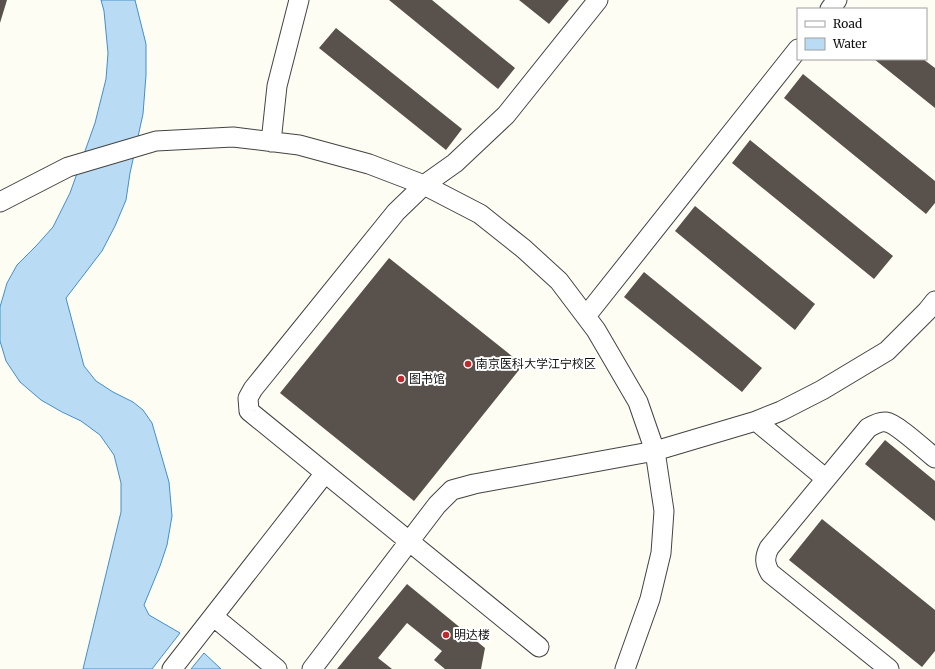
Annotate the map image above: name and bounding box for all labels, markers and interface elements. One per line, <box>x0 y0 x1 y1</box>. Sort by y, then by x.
legend <box>797 8 927 60</box>
text: Road <box>833 16 862 31</box>
text: Water <box>832 36 868 51</box>
place label: 南京医科大学江宁校区 <box>476 356 596 371</box>
marker: 南京医科大学江宁校区 <box>463 359 473 369</box>
place label: 图书馆 <box>409 371 445 386</box>
marker: 图书馆 <box>396 374 406 384</box>
place label: 明达楼 <box>454 627 490 642</box>
marker: 明达楼 <box>441 630 451 640</box>

